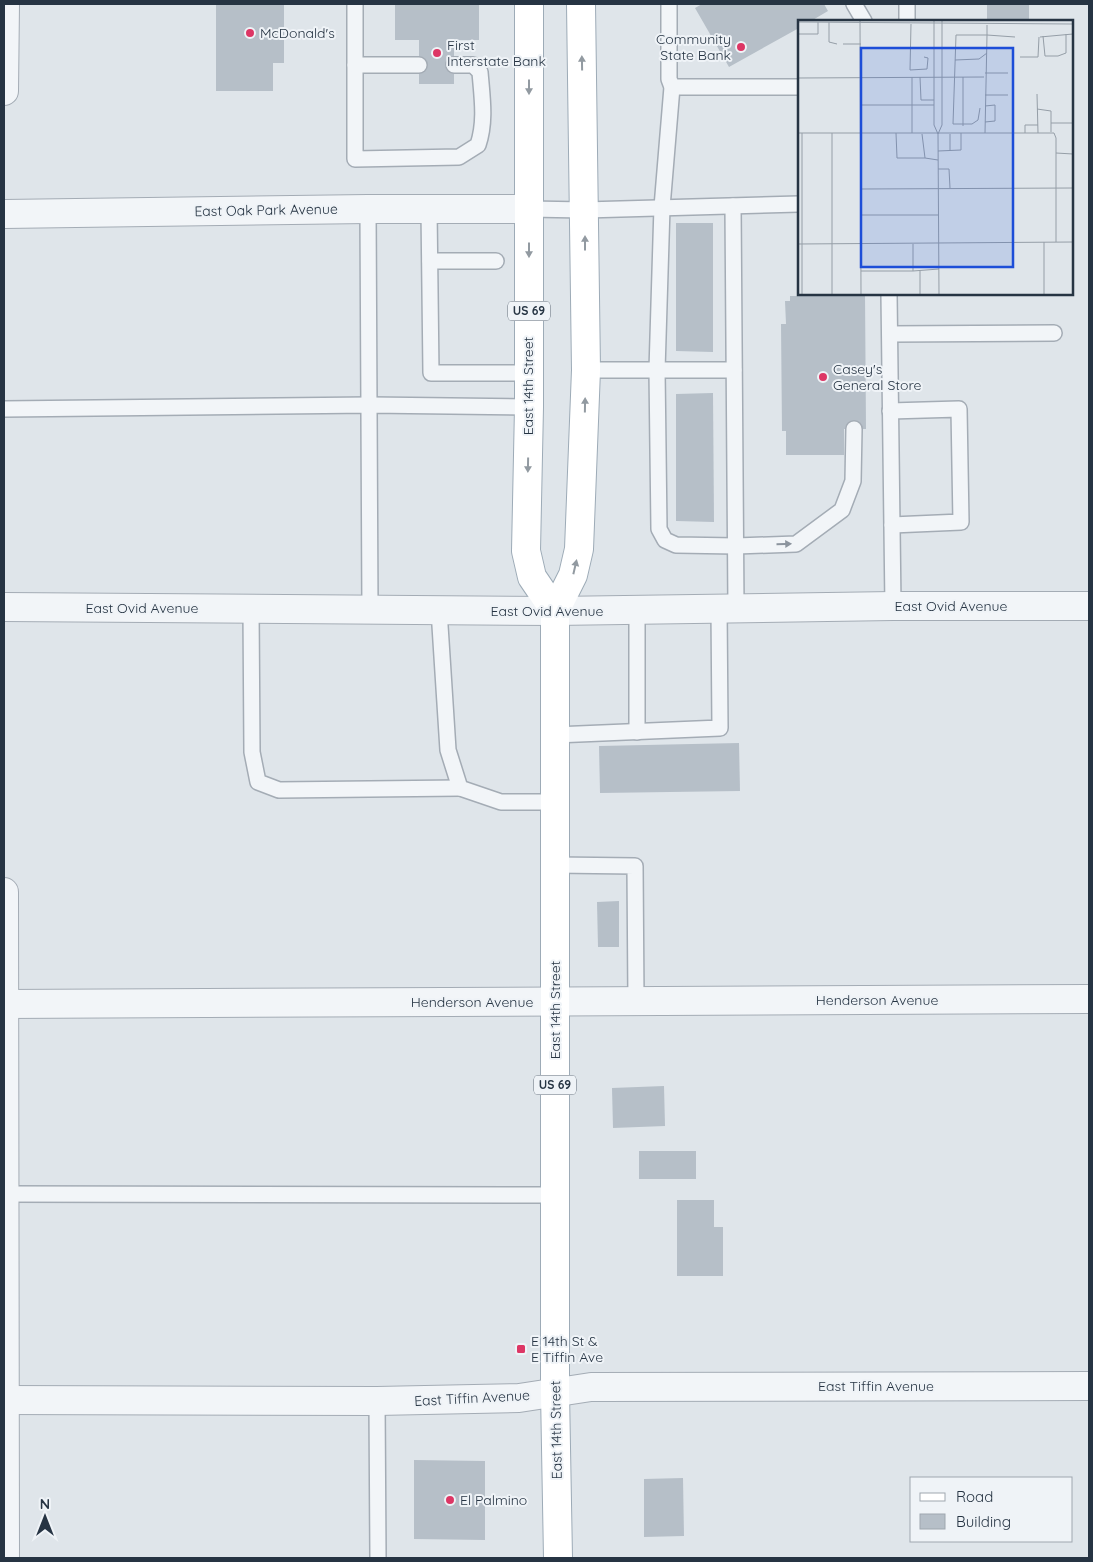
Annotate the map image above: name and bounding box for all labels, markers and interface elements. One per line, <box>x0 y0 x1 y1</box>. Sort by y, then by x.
inset map <box>798 20 1073 295</box>
place label: McDonald's <box>260 24 335 42</box>
marker: McDonald's <box>244 27 256 39</box>
place label: Community State Bank <box>656 30 731 64</box>
place label: First Interstate Bank <box>447 36 546 70</box>
marker: Community State Bank <box>735 41 747 53</box>
marker: First Interstate Bank <box>431 47 443 59</box>
one-way arrow <box>578 54 586 70</box>
one-way arrow <box>525 80 533 96</box>
street label: East Oak Park Avenue <box>194 200 338 220</box>
one-way arrow <box>581 234 589 250</box>
one-way arrow <box>525 242 533 258</box>
road number: US 69 <box>508 302 550 321</box>
street label: East 14th Street <box>519 336 537 435</box>
place label: Casey's General Store <box>833 360 921 394</box>
marker: Casey's General Store <box>817 371 829 383</box>
one-way arrow <box>581 397 589 413</box>
one-way arrow <box>523 457 531 473</box>
one-way arrow <box>777 540 793 548</box>
one-way arrow <box>571 559 579 574</box>
street label: East Ovid Avenue <box>895 597 1008 615</box>
street label: East Ovid Avenue <box>86 599 199 617</box>
street label: East Ovid Avenue <box>491 602 604 620</box>
street label: East 14th Street <box>546 960 564 1059</box>
street label: Henderson Avenue <box>816 991 938 1009</box>
street label: Henderson Avenue <box>411 993 533 1011</box>
road number: US 69 <box>534 1076 576 1094</box>
place label: E 14th St & E Tiffin Ave <box>531 1332 603 1366</box>
marker: E 14th St & E Tiffin Ave <box>515 1343 527 1355</box>
street label: East Tiffin Avenue <box>818 1377 934 1395</box>
street label: East 14th Street <box>546 1380 566 1480</box>
street label: East Tiffin Avenue <box>414 1386 530 1410</box>
legend <box>910 1477 1073 1542</box>
text: Road <box>956 1487 993 1506</box>
place label: El Palmino <box>460 1491 527 1509</box>
north arrow <box>20 1492 70 1542</box>
marker: El Palmino <box>444 1494 456 1506</box>
text: N <box>40 1495 50 1513</box>
text: Building <box>956 1512 1011 1531</box>

